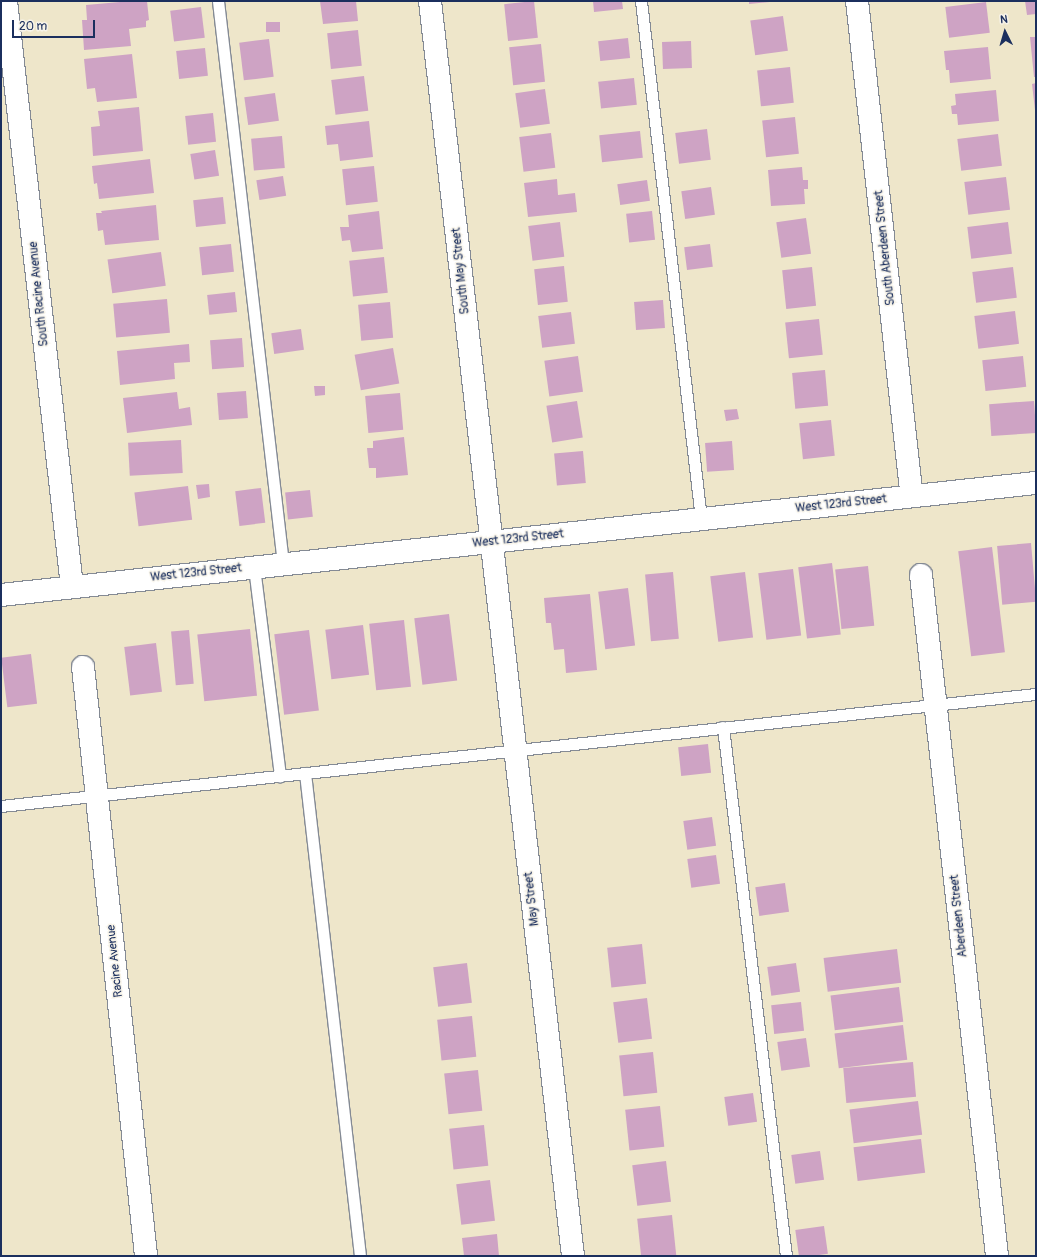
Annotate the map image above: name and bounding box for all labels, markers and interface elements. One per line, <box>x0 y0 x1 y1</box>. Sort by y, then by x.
scale bar <box>14 12 97 38</box>
north arrow <box>985 12 1025 52</box>
text: N <box>1000 13 1008 26</box>
text: 20 m <box>19 19 47 34</box>
street label: South Aberdeen Street <box>872 190 898 306</box>
street label: South May Street <box>449 227 473 315</box>
street label: South Racine Avenue <box>26 241 52 347</box>
street label: West 123rd Street <box>795 492 887 516</box>
street label: West 123rd Street <box>472 527 564 551</box>
street label: West 123rd Street <box>150 561 242 585</box>
street label: May Street <box>522 871 542 927</box>
street label: Aberdeen Street <box>947 874 971 958</box>
street label: Racine Avenue <box>104 924 126 998</box>

